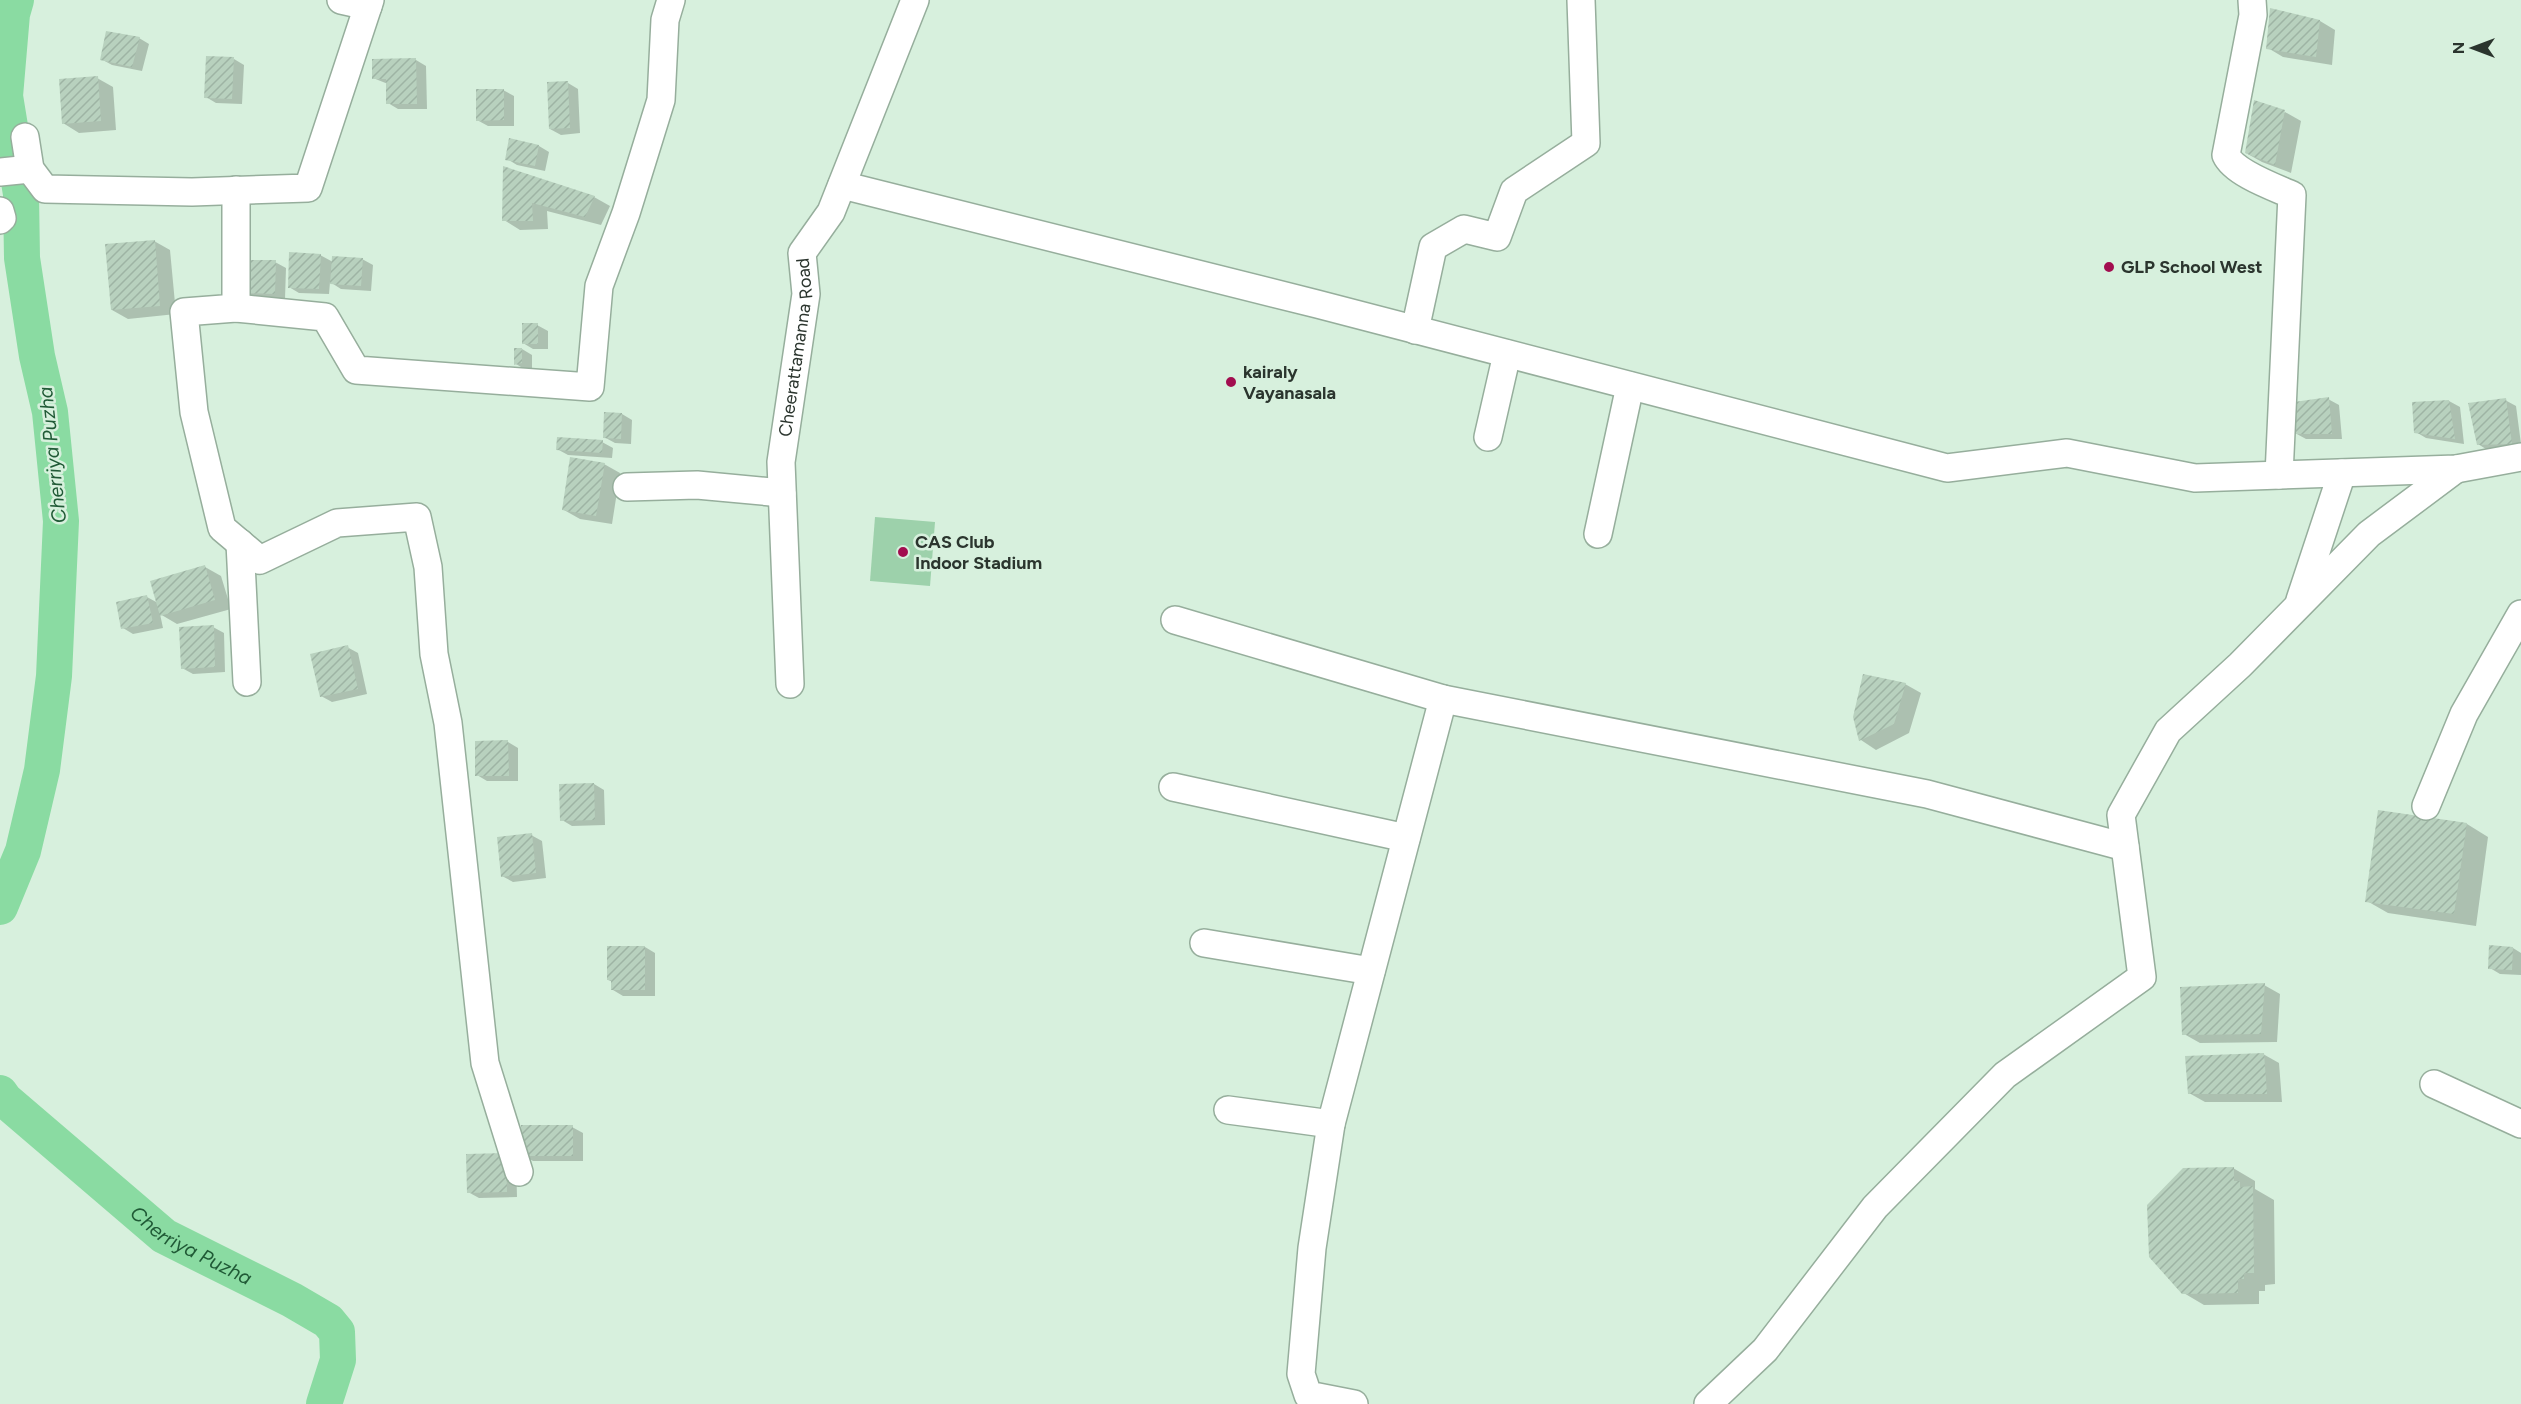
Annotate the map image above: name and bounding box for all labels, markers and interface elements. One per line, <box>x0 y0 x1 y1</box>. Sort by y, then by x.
north arrow <box>2443 18 2503 78</box>
text: N <box>2449 42 2468 54</box>
place label: GLP School West <box>2121 256 2262 278</box>
street label: Cheerattamanna Road <box>774 257 817 438</box>
marker: GLP School West <box>2102 260 2116 274</box>
place label: kairaly Vayanasala <box>1243 361 1336 404</box>
marker: kairaly Vayanasala <box>1224 375 1238 389</box>
water label: Cherriya Puzha <box>33 385 71 524</box>
place label: CAS Club Indoor Stadium <box>915 531 1042 574</box>
marker: CAS Club Indoor Stadium <box>896 545 910 559</box>
water label: Cherriya Puzha <box>125 1201 256 1290</box>

